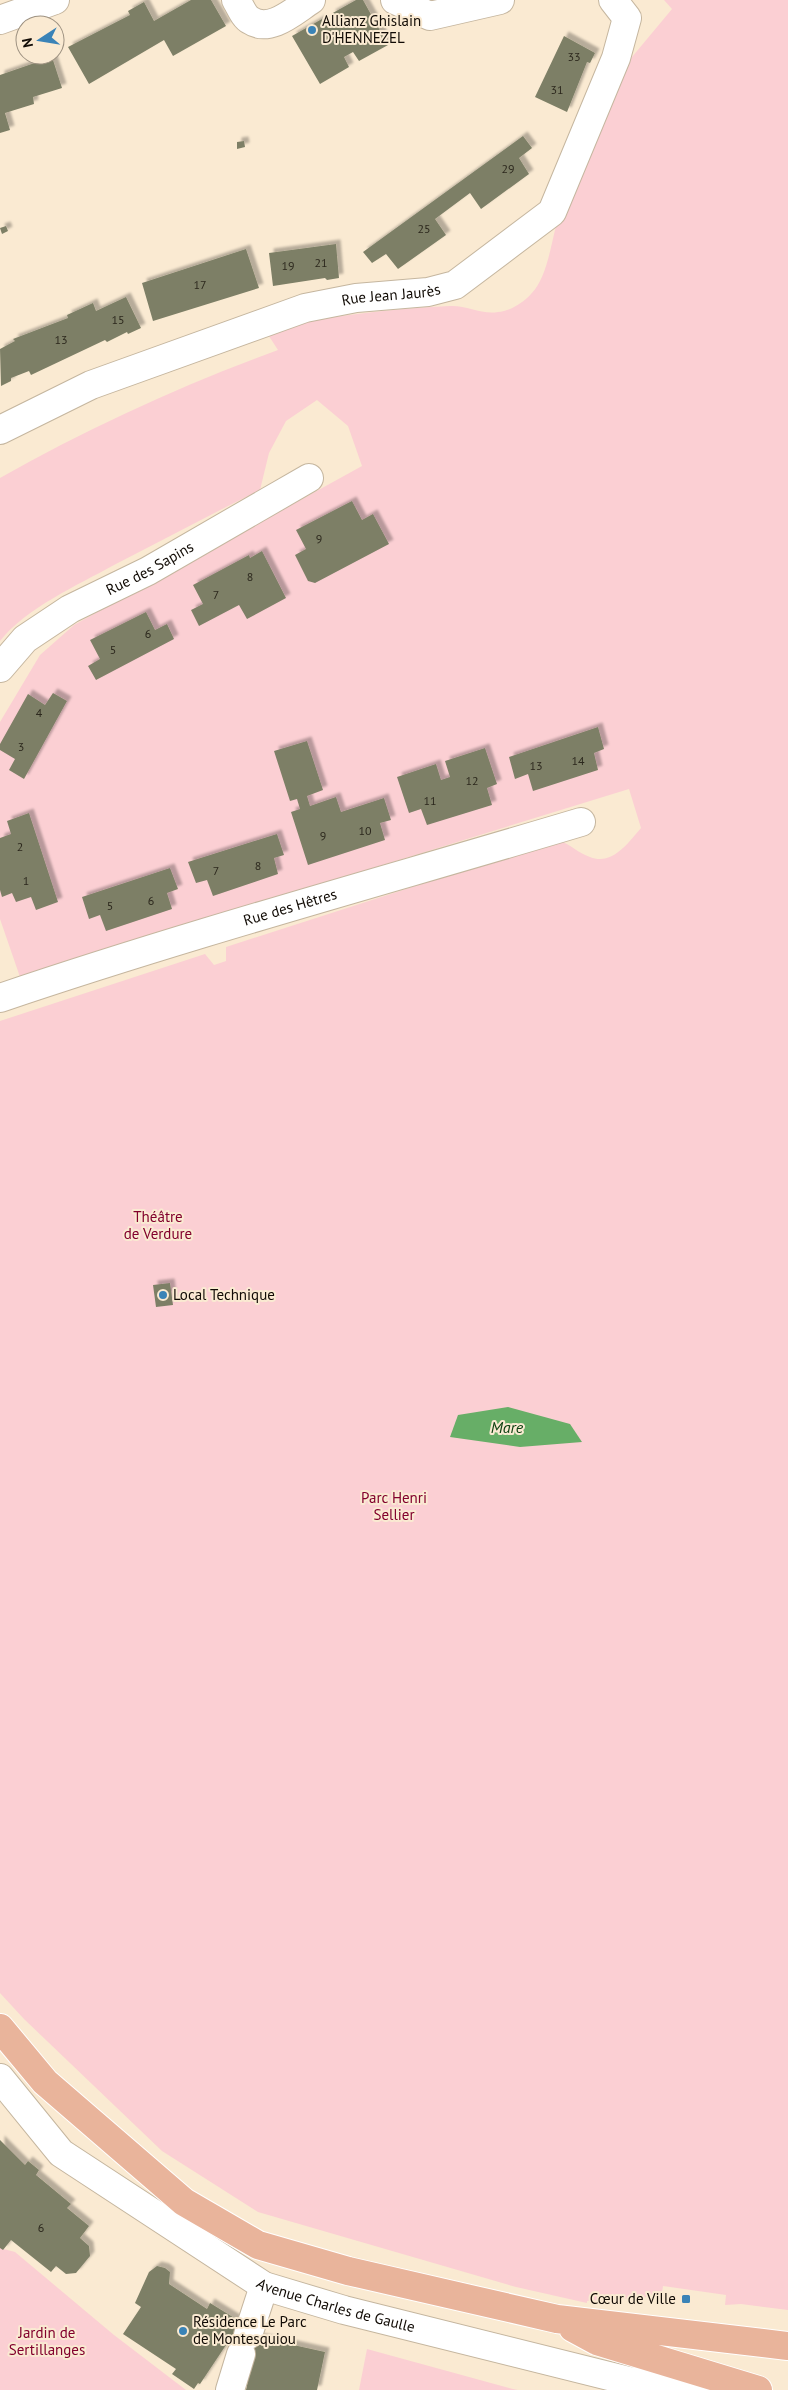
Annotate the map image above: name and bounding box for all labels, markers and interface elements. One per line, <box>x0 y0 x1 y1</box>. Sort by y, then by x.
place label: Allianz Ghislain D'HENNEZEL <box>322 11 421 47</box>
north arrow <box>15 15 65 65</box>
marker: Allianz Ghislain D'HENNEZEL <box>306 24 318 36</box>
text: N <box>18 36 37 49</box>
house number: 33 <box>567 49 581 64</box>
house number: 31 <box>550 82 564 97</box>
house number: 29 <box>501 161 515 176</box>
house number: 25 <box>417 221 431 236</box>
house number: 21 <box>314 255 328 270</box>
house number: 19 <box>281 258 295 273</box>
house number: 17 <box>193 277 207 292</box>
street label: Rue Jean Jaurès <box>340 279 442 310</box>
house number: 15 <box>111 312 125 327</box>
house number: 13 <box>54 332 68 347</box>
house number: 9 <box>316 531 322 546</box>
street label: Rue des Sapins <box>103 537 197 599</box>
house number: 8 <box>247 569 253 584</box>
house number: 7 <box>213 587 219 602</box>
house number: 6 <box>145 626 151 641</box>
house number: 5 <box>110 642 116 657</box>
house number: 4 <box>36 705 43 720</box>
house number: 3 <box>18 739 24 754</box>
house number: 14 <box>571 753 585 768</box>
house number: 13 <box>529 758 543 773</box>
house number: 12 <box>465 773 479 788</box>
house number: 11 <box>423 793 437 808</box>
house number: 10 <box>358 823 372 838</box>
house number: 9 <box>320 828 326 843</box>
house number: 2 <box>17 839 23 854</box>
house number: 8 <box>255 858 261 873</box>
house number: 7 <box>213 863 219 878</box>
house number: 1 <box>23 873 29 888</box>
street label: Rue des Hêtres <box>241 884 339 930</box>
house number: 6 <box>148 893 154 908</box>
house number: 5 <box>107 898 113 913</box>
park label: Théâtre de Verdure <box>124 1207 192 1243</box>
place label: Local Technique <box>173 1285 275 1304</box>
marker: Local Technique <box>157 1289 169 1301</box>
water label: Mare <box>491 1417 524 1437</box>
park label: Parc Henri Sellier <box>361 1488 427 1524</box>
house number: 6 <box>38 2220 44 2235</box>
street label: Avenue Charles de Gaulle <box>253 2274 417 2336</box>
place label: Cœur de Ville <box>590 2289 676 2308</box>
marker: Cœur de Ville <box>680 2293 692 2305</box>
place label: Résidence Le Parc de Montesquiou <box>193 2312 307 2348</box>
park label: Jardin de Sertillanges <box>9 2323 85 2359</box>
marker: Résidence Le Parc de Montesquiou <box>177 2325 189 2337</box>

